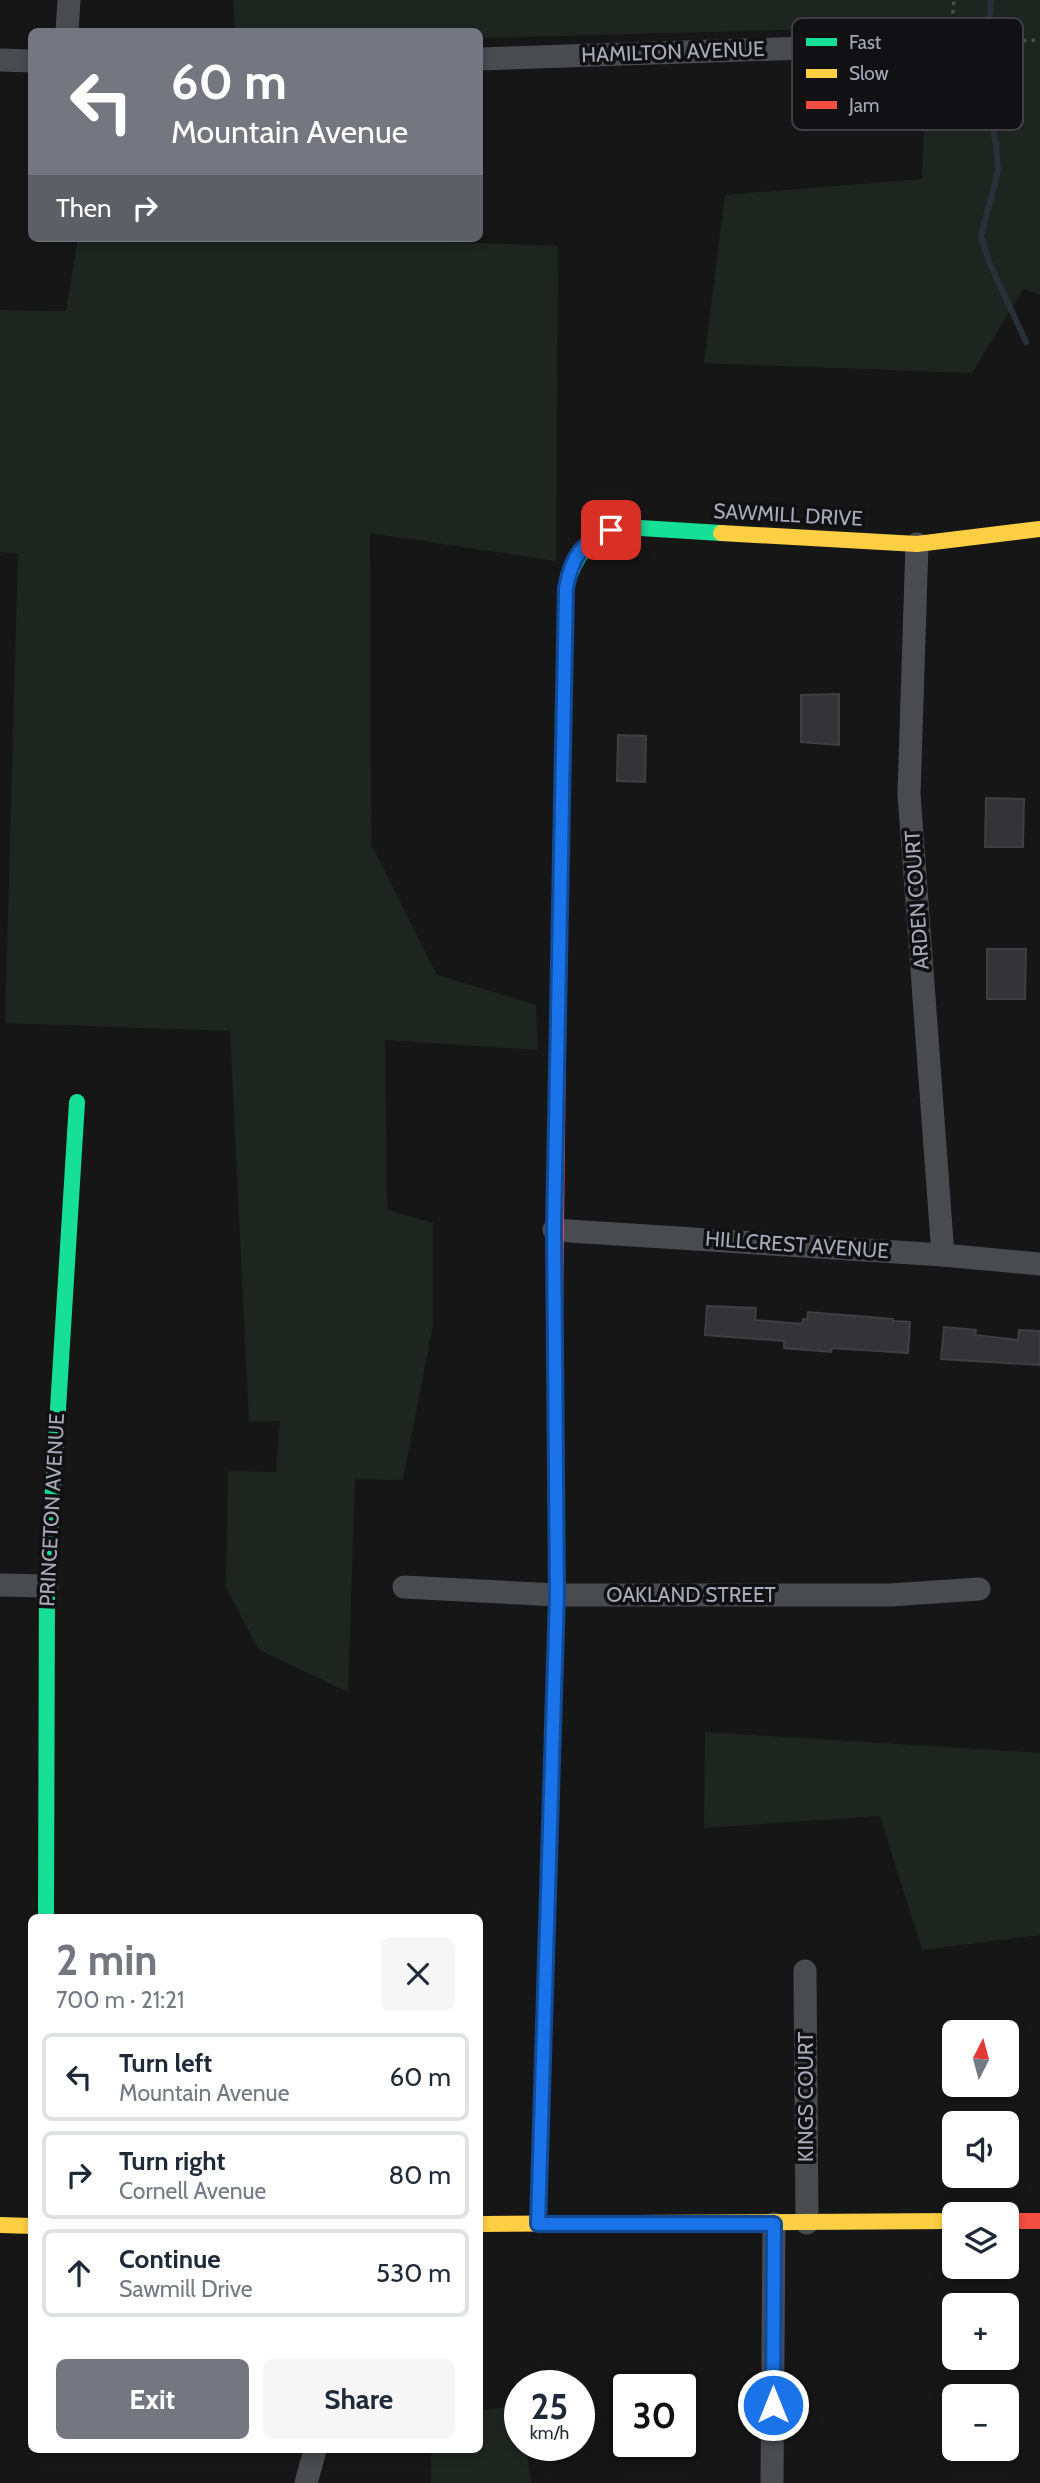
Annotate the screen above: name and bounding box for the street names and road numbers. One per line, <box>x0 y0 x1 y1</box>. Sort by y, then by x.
street label: HAMILTON AVENUE <box>581 36 765 67</box>
street label: SAWMILL DRIVE <box>713 498 863 531</box>
street label: ARDEN COURT <box>899 830 934 971</box>
street label: HILLCREST AVENUE <box>704 1226 890 1263</box>
street label: PRINCETON AVENUE <box>34 1413 69 1607</box>
street label: OAKLAND STREET <box>606 1582 776 1607</box>
street label: KINGS COURT <box>793 2032 818 2162</box>

